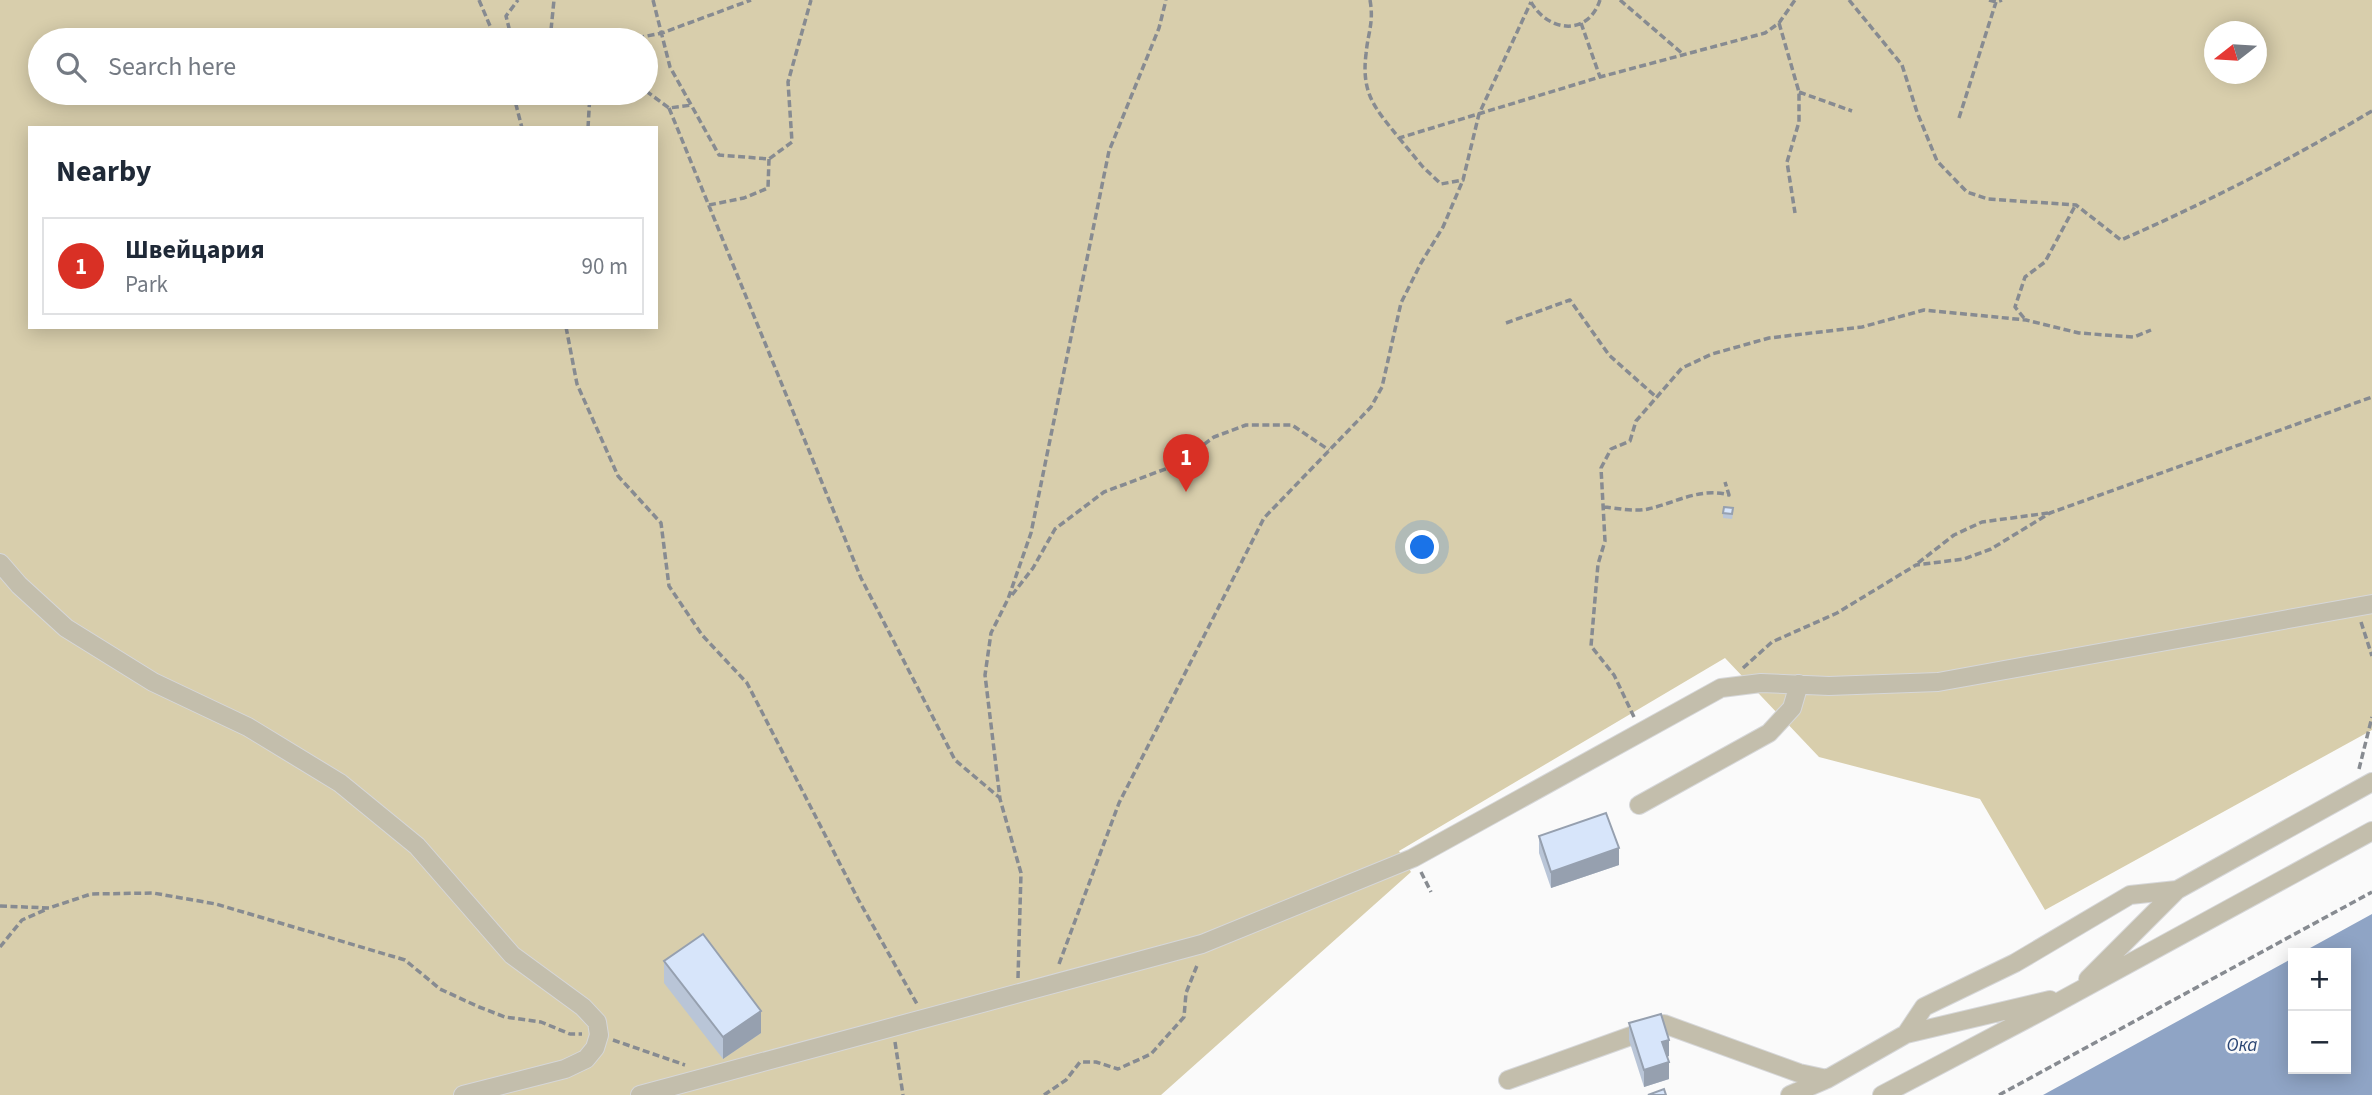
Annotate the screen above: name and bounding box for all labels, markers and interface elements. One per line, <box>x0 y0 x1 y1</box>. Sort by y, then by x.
north arrow <box>2204 21 2267 84</box>
search box <box>28 28 658 105</box>
icon: search <box>52 48 90 86</box>
text: Search here <box>108 48 236 85</box>
text: Nearby <box>56 150 151 193</box>
text: Швейцария <box>125 231 265 268</box>
text: 1 <box>75 250 87 283</box>
text: 90 m <box>581 250 628 283</box>
text: Park <box>125 268 168 301</box>
pin: 1 <box>1163 434 1209 492</box>
your location <box>1405 530 1439 564</box>
map controls <box>2288 948 2351 1074</box>
button: + <box>2288 948 2351 1011</box>
button: − <box>2288 1011 2351 1074</box>
water label: Ока <box>2226 1032 2258 1059</box>

